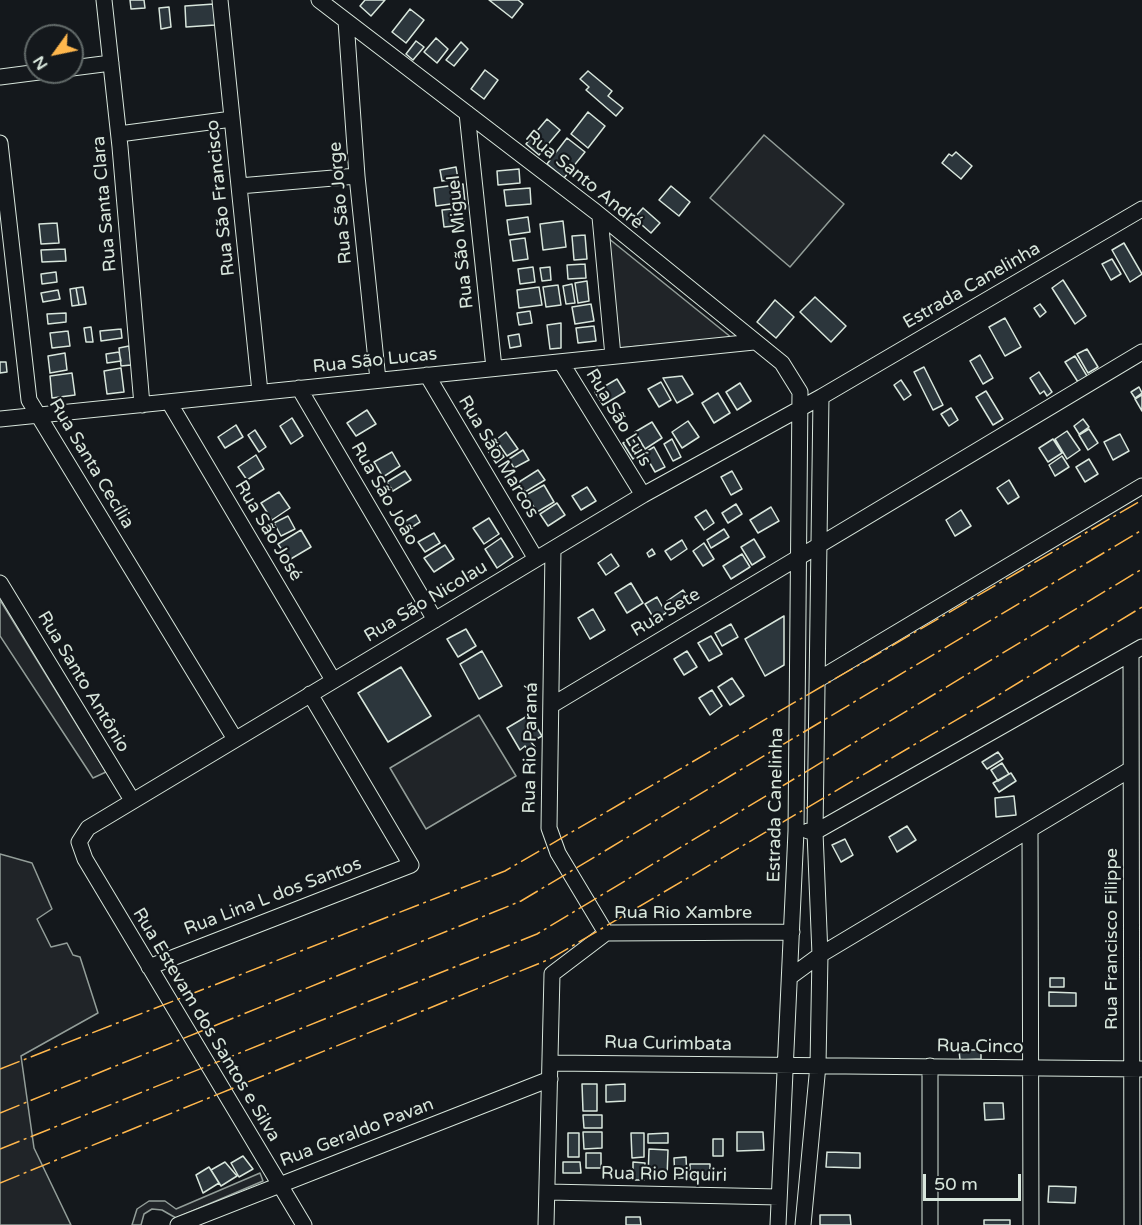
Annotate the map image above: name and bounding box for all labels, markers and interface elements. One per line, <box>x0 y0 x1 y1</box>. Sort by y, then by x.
north arrow <box>24 24 84 84</box>
text: N <box>29 52 52 74</box>
street label: Rua São Francisco <box>202 119 240 277</box>
street label: Rua Santo André <box>521 126 647 234</box>
street label: Rua Santa Clara <box>88 135 122 273</box>
street label: Rua São Jorge <box>325 141 357 265</box>
street label: Rua São Miguel <box>443 174 479 310</box>
street label: Estrada Canelinha <box>900 238 1044 334</box>
street label: Rua São Lucas <box>312 344 438 378</box>
street label: Rua São Luís <box>580 365 656 471</box>
street label: Rua São Marcos <box>453 392 543 522</box>
street label: Rua Santa Cecília <box>44 395 138 533</box>
street label: Rua São João <box>346 438 422 550</box>
street label: Rua São José <box>229 477 307 585</box>
street label: Rua São Nicolau <box>360 557 492 647</box>
street label: Rua Sete <box>628 584 704 642</box>
street label: Rua Santo Antônio <box>32 607 134 757</box>
street label: Rua Rio Paraná <box>519 682 543 814</box>
street label: Estrada Canelinha <box>764 727 788 883</box>
street label: Rua Francisco Filippe <box>1101 848 1123 1030</box>
street label: Rua Lina L dos Santos <box>181 853 365 941</box>
street label: Rua Rio Xambre <box>614 902 752 924</box>
street label: Rua Estevam dos Santos e Silva <box>127 904 285 1146</box>
street label: Rua Curimbata <box>604 1032 732 1056</box>
street label: Rua Cinco <box>936 1035 1024 1059</box>
street label: Rua Geraldo Pavan <box>277 1094 437 1172</box>
scale bar <box>926 1162 1024 1200</box>
street label: Rua Rio Piquiri <box>601 1163 727 1187</box>
text: 50 m <box>934 1173 978 1195</box>

